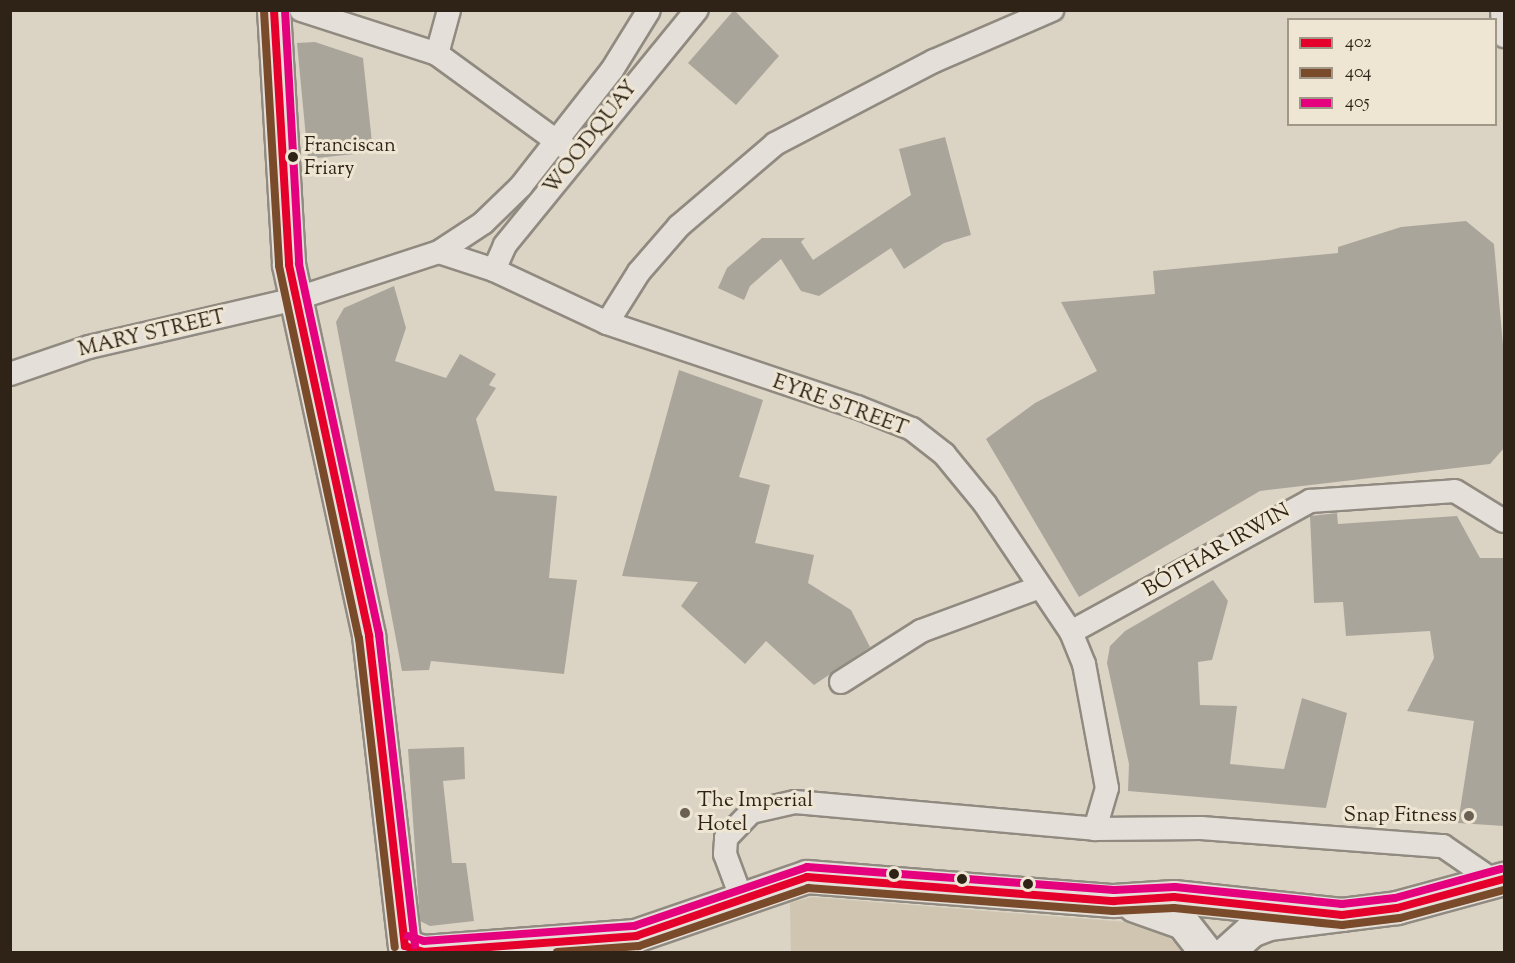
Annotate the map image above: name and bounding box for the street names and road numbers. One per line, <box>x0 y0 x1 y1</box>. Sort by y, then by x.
street label: WOODQUAY <box>539 76 643 200</box>
street label: MARY STREET <box>76 305 228 363</box>
street label: EYRE STREET <box>769 370 911 442</box>
street label: BÓTHAR IRWIN <box>1139 499 1295 603</box>

